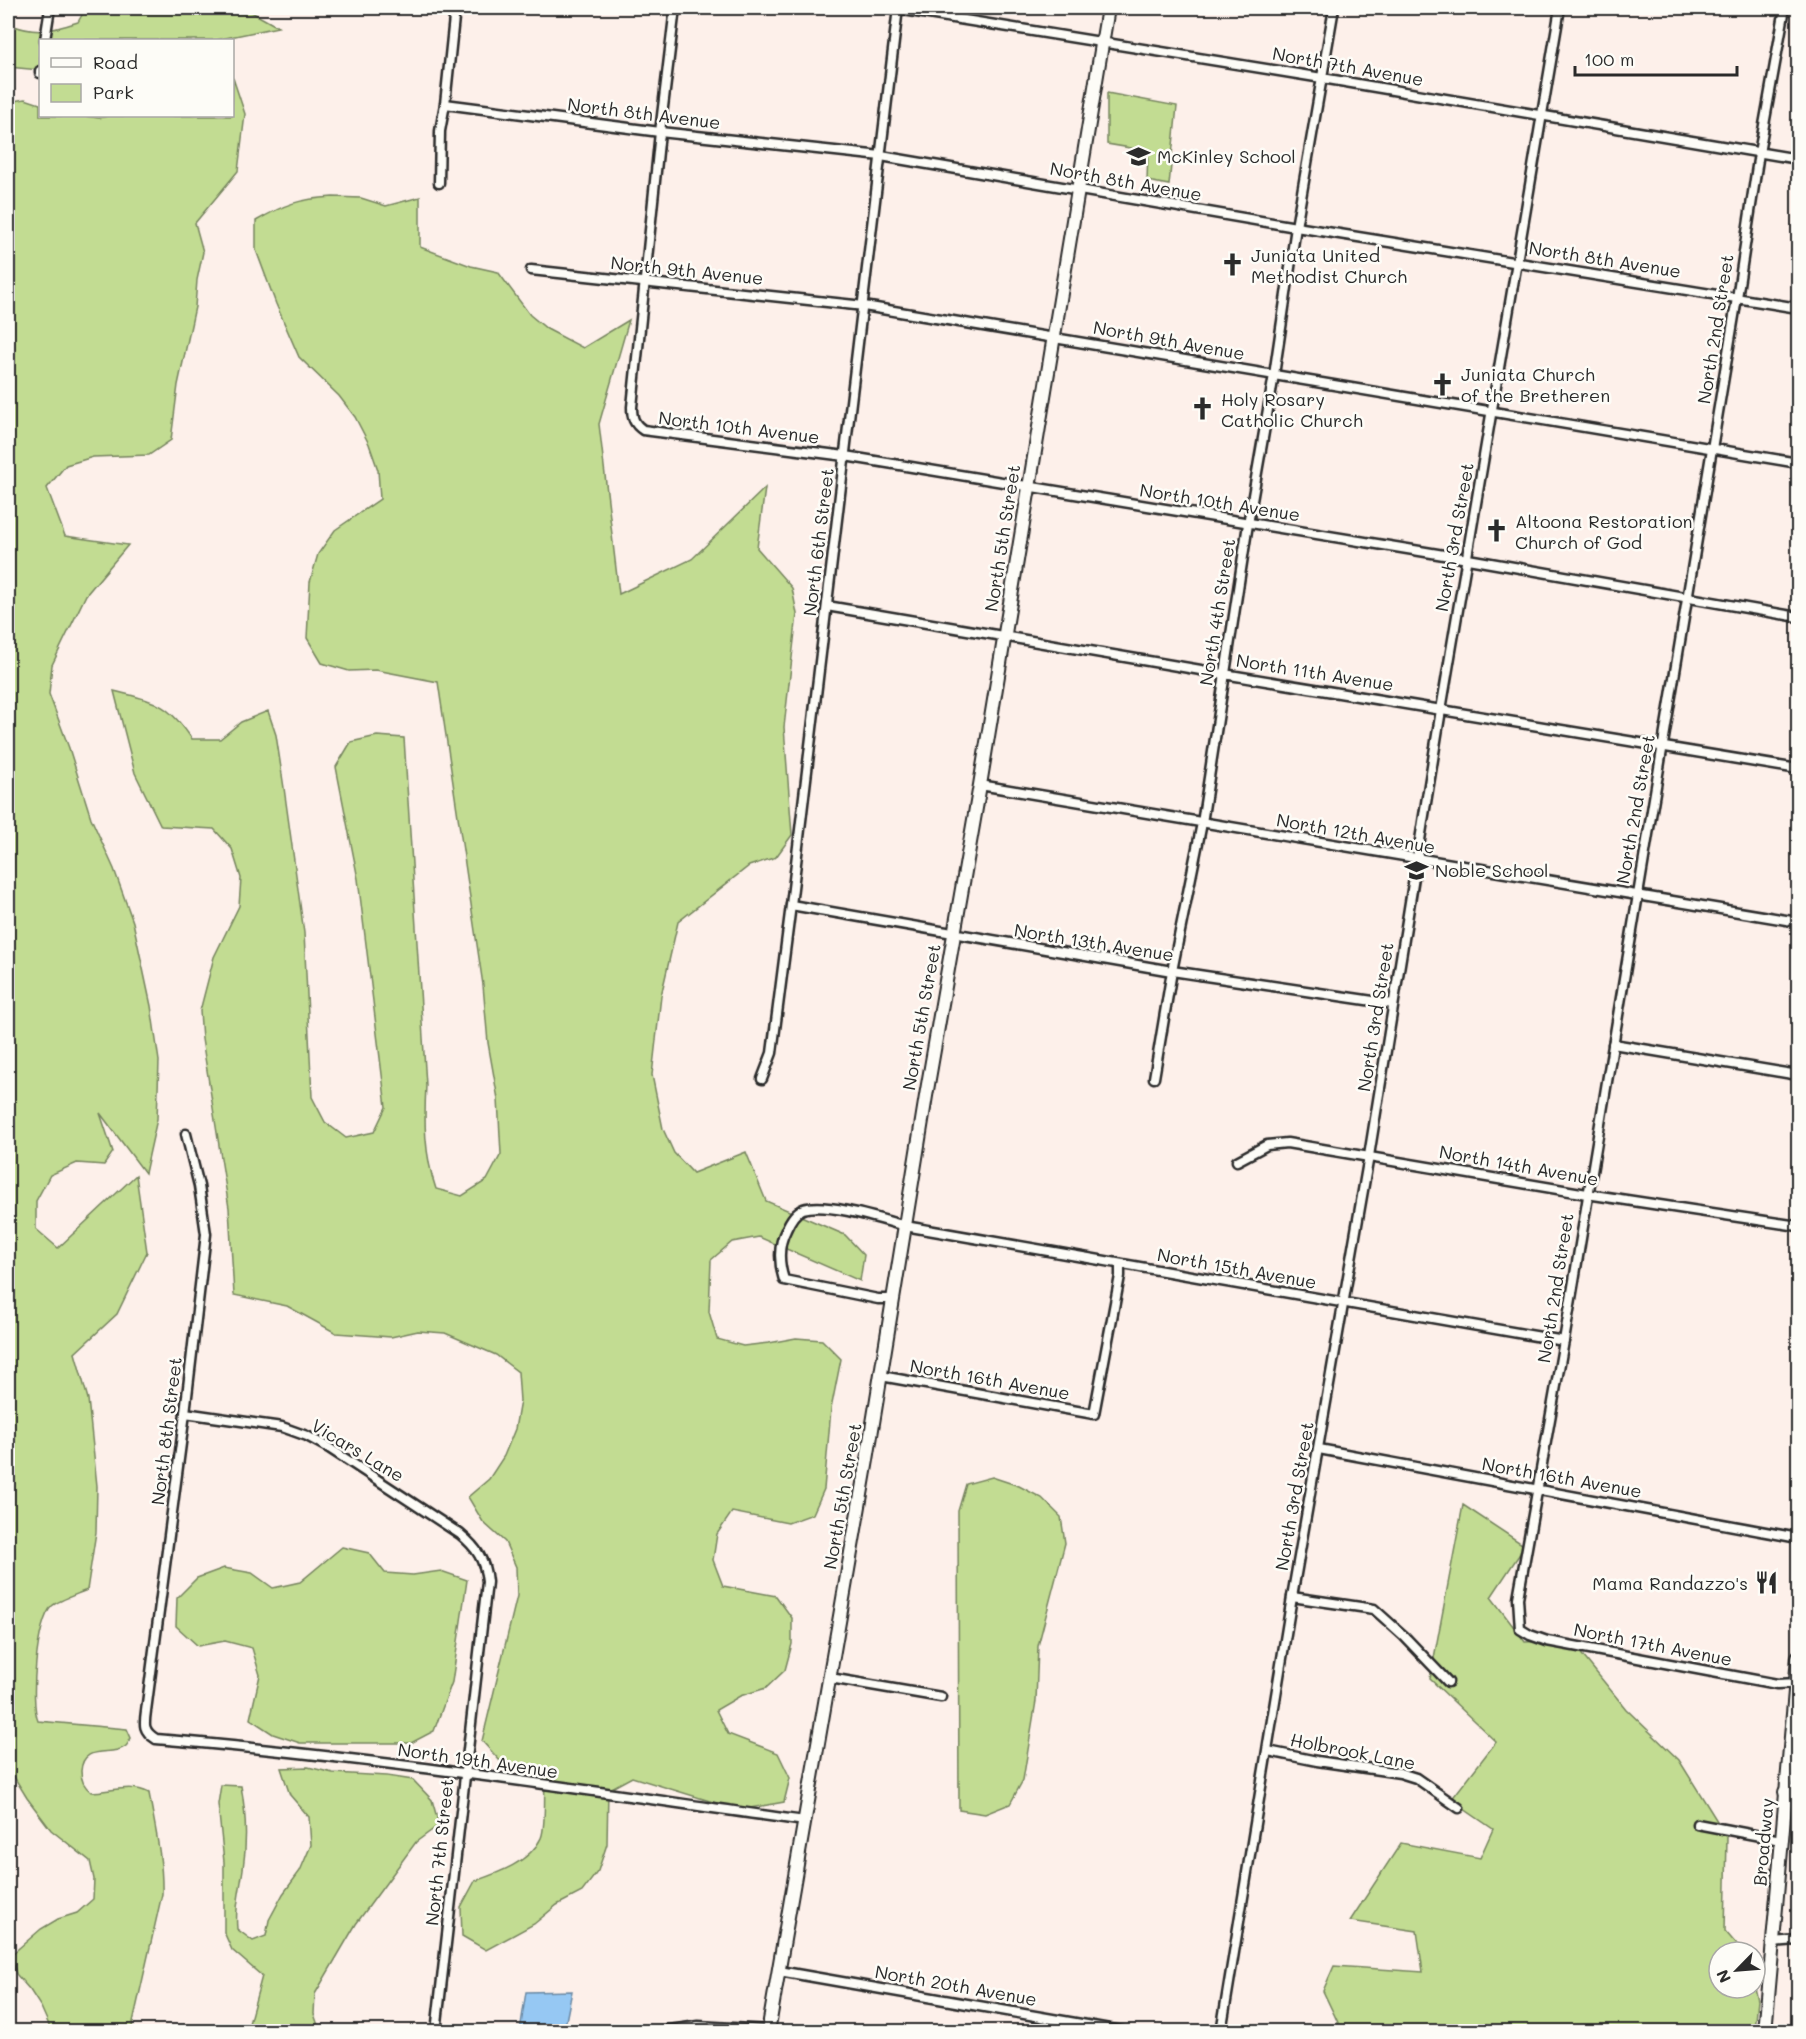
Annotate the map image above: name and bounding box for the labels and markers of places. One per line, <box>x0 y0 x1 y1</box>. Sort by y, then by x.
school or university icon: McKinley School <box>1126 143 1152 169</box>
place label: McKinley School <box>1157 144 1296 168</box>
place label: Juniata United Methodist Church <box>1251 243 1407 288</box>
church icon: Juniata United Methodist Church <box>1220 252 1246 278</box>
place label: Juniata Church of the Bretheren <box>1461 362 1610 407</box>
church icon: Juniata Church of the Bretheren <box>1430 371 1456 397</box>
place label: Holy Rosary Catholic Church <box>1221 387 1363 432</box>
church icon: Holy Rosary Catholic Church <box>1190 396 1216 422</box>
place label: Altoona Restoration Church of God <box>1515 509 1693 554</box>
church icon: Altoona Restoration Church of God <box>1484 518 1510 544</box>
school or university icon: Noble School <box>1404 857 1430 883</box>
place label: Noble School <box>1435 858 1549 882</box>
restaurant icon: Mama Randazzo's <box>1753 1570 1779 1596</box>
place label: Mama Randazzo's <box>1592 1571 1748 1595</box>

